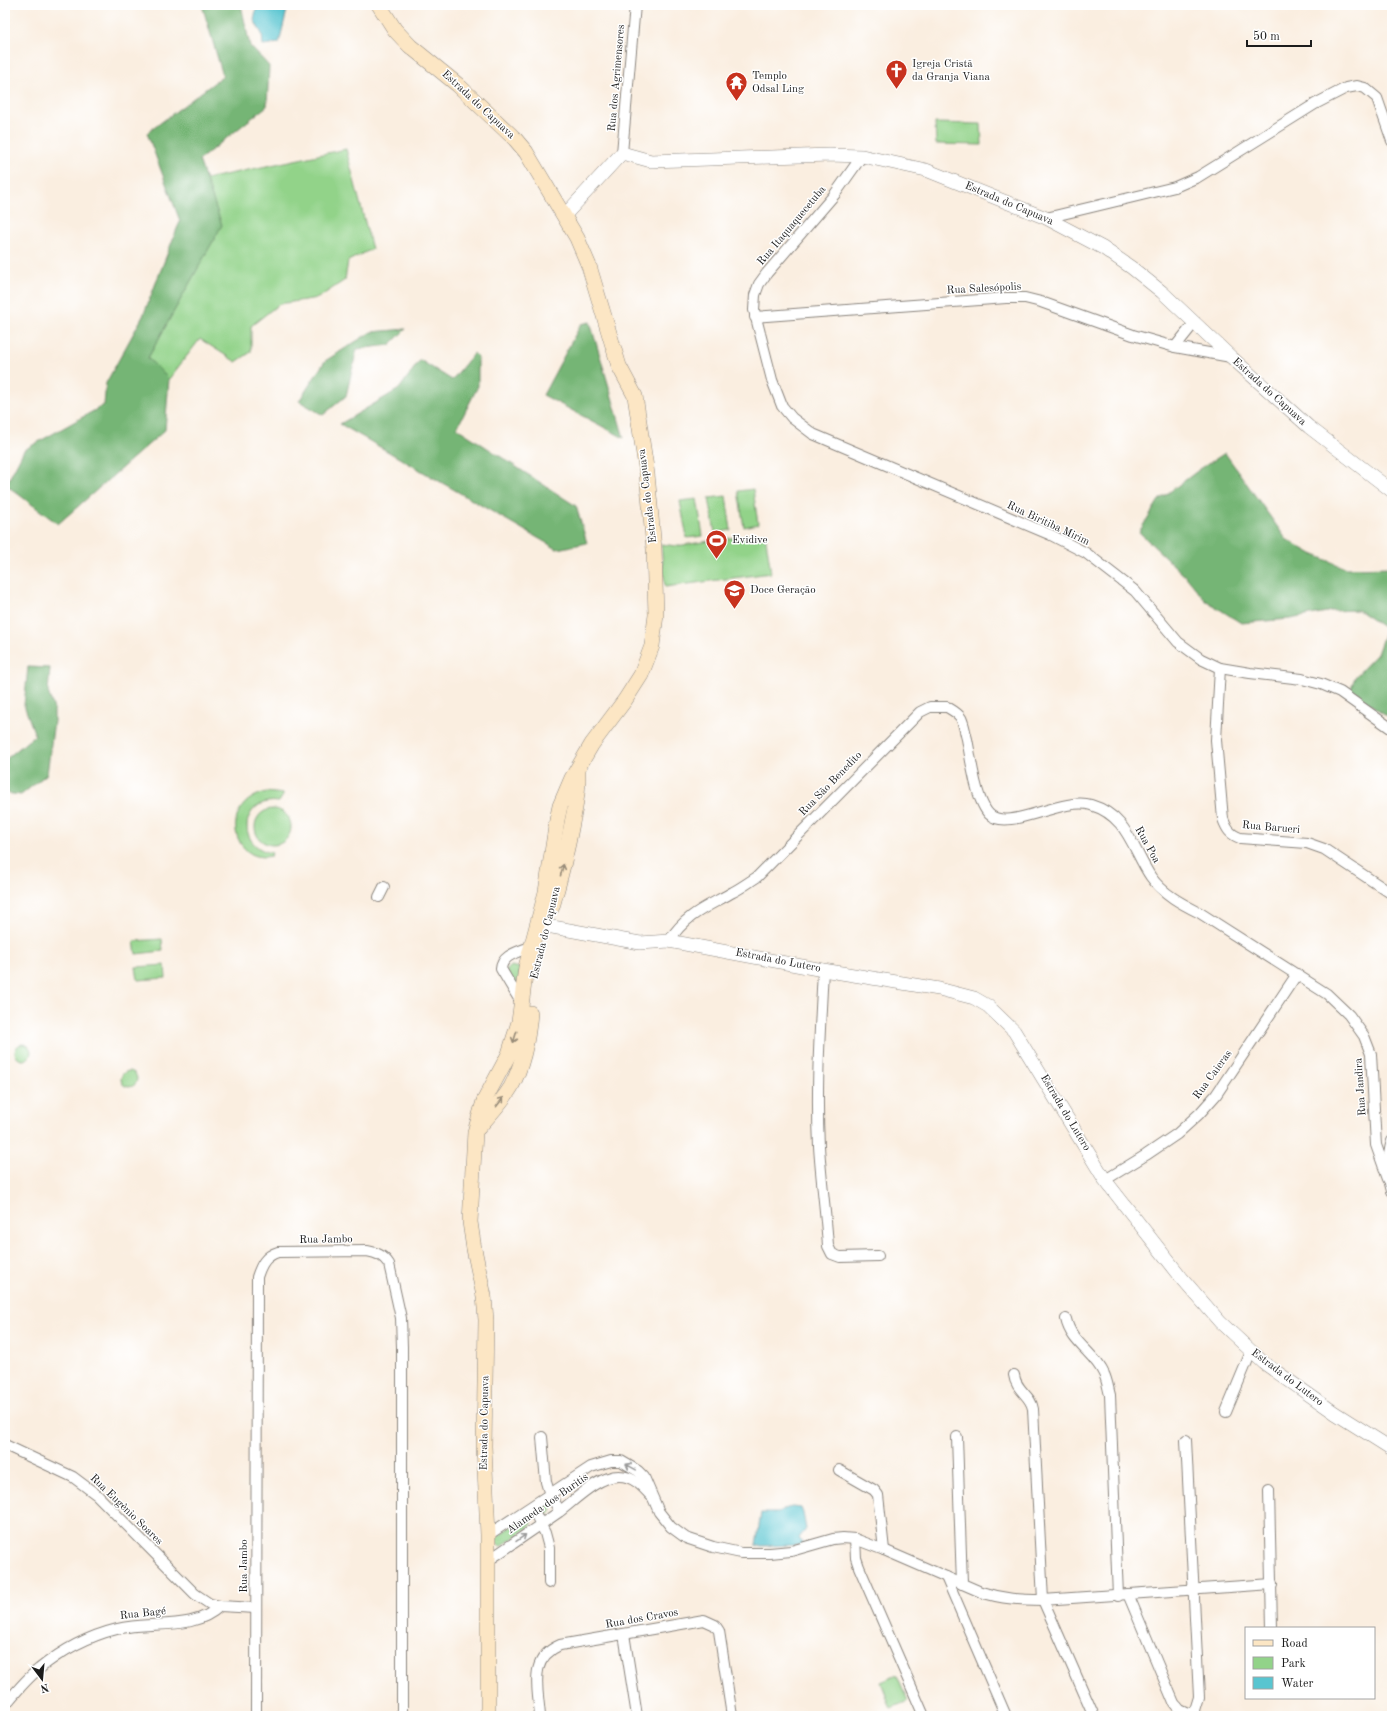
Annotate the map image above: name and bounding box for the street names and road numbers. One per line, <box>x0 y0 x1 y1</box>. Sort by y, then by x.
street label: Rua dos Agrimensores <box>607 24 627 132</box>
street label: Estrada do Capuava <box>439 69 517 142</box>
street label: Estrada do Capuava <box>963 180 1055 228</box>
street label: Rua Itaquaquecetuba <box>756 184 829 268</box>
street label: Rua Salesópolis <box>946 282 1022 296</box>
street label: Estrada do Capuava <box>1230 356 1308 428</box>
street label: Estrada do Capuava <box>637 448 659 544</box>
street label: Rua Biritiba Mirim <box>1005 500 1091 548</box>
street label: Rua São Benedito <box>798 750 864 818</box>
street label: Rua Barueri <box>1242 820 1301 836</box>
street label: Rua Poa <box>1132 825 1162 866</box>
street label: Estrada do Capuava <box>529 885 563 980</box>
street label: Estrada do Lutero <box>734 947 822 975</box>
street label: Rua Caieras <box>1192 1048 1235 1102</box>
street label: Rua Jandira <box>1353 1057 1369 1116</box>
street label: Estrada do Lutero <box>1038 1073 1092 1153</box>
street label: Rua Jambo <box>299 1234 353 1246</box>
street label: Estrada do Lutero <box>1249 1347 1325 1409</box>
street label: Estrada do Capuava <box>479 1375 491 1471</box>
street label: Alameda dos Buritis <box>505 1472 591 1536</box>
street label: Rua Eugênio Soares <box>88 1473 165 1548</box>
street label: Rua Jambo <box>239 1539 250 1593</box>
street label: Rua Bagé <box>119 1606 167 1622</box>
street label: Rua dos Cravos <box>605 1607 680 1631</box>

